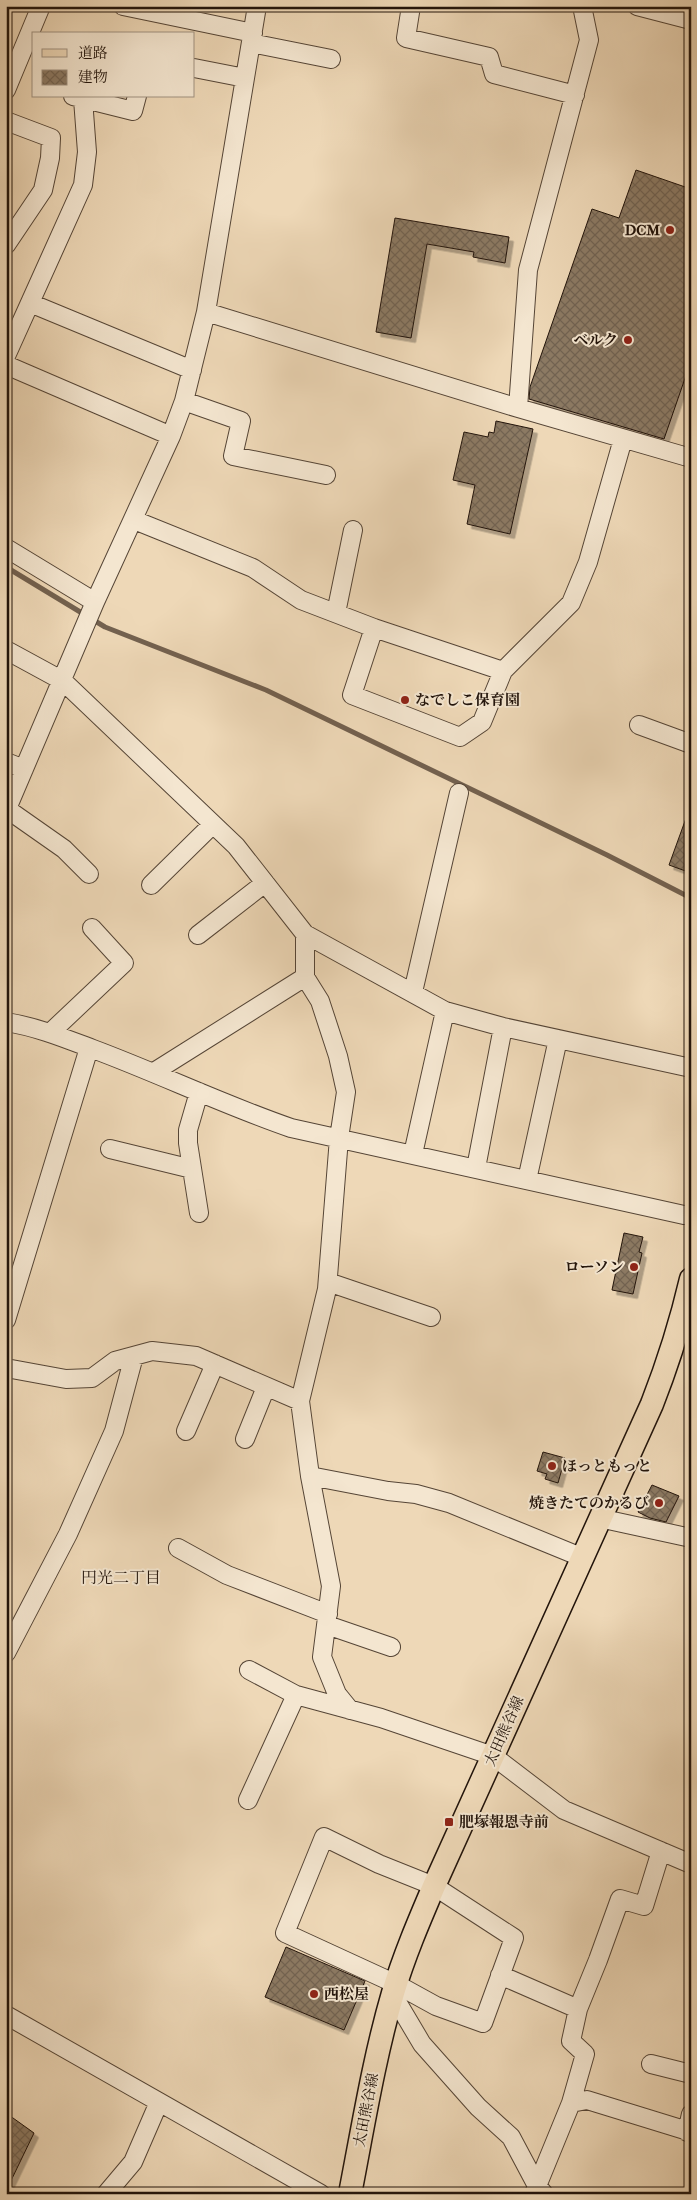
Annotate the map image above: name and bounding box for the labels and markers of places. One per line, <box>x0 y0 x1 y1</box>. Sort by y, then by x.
place label: DCM <box>625 221 660 239</box>
marker: DCM <box>664 224 676 236</box>
place label: ベルク <box>573 331 618 349</box>
marker: ベルク <box>622 334 634 346</box>
place label: なでしこ保育園 <box>415 691 520 709</box>
marker: なでしこ保育園 <box>399 694 411 706</box>
place label: ローソン <box>565 1258 624 1276</box>
marker: ローソン <box>628 1261 640 1273</box>
place label: ほっともっと <box>562 1457 652 1475</box>
marker: ほっともっと <box>546 1460 558 1472</box>
place label: 焼きたてのかるび <box>529 1494 649 1512</box>
marker: 焼きたてのかるび <box>653 1497 665 1509</box>
place label: 肥塚報恩寺前 <box>459 1813 549 1831</box>
marker: 肥塚報恩寺前 <box>443 1816 455 1828</box>
place label: 西松屋 <box>324 1985 369 2003</box>
marker: 西松屋 <box>308 1988 320 2000</box>

